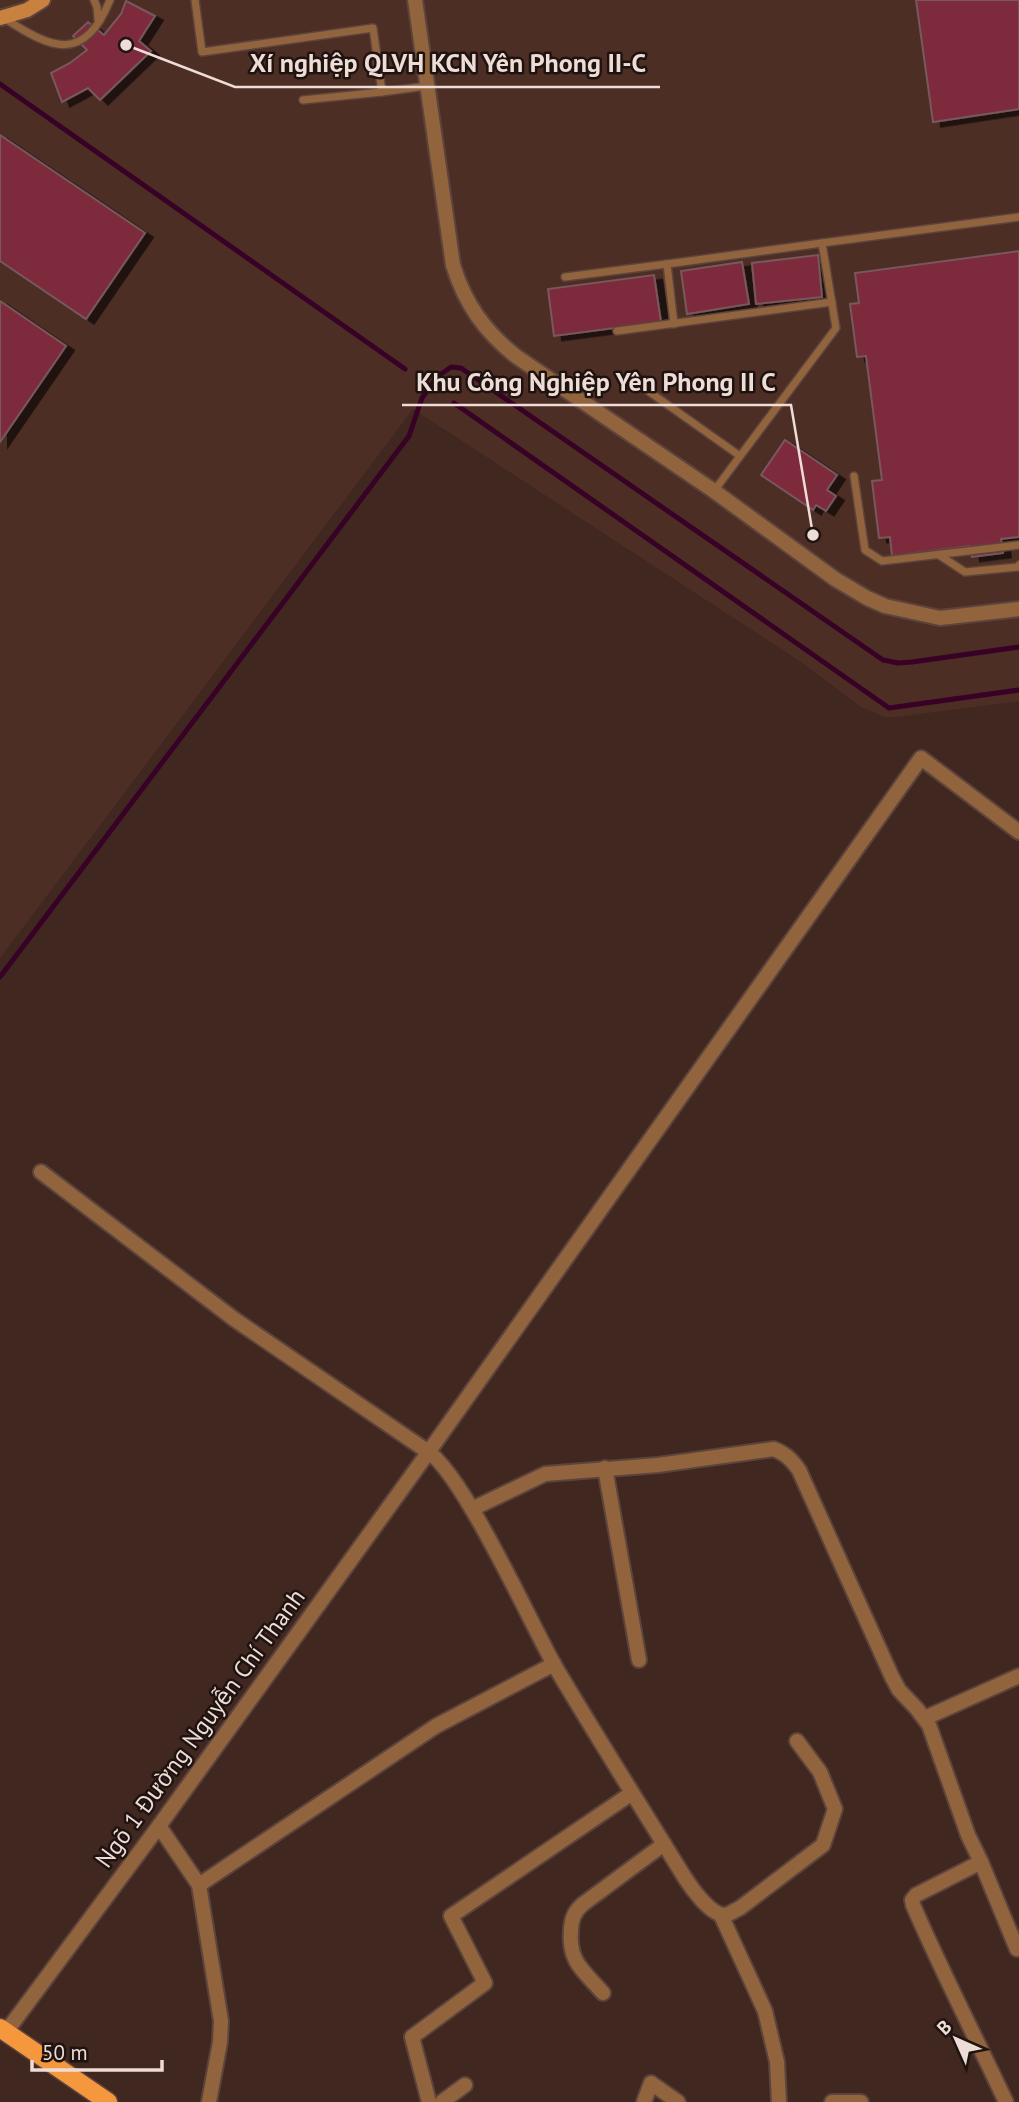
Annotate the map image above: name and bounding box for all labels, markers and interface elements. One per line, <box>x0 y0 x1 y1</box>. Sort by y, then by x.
callout: Xí nghiệp QLVH KCN Yên Phong II-C <box>235 40 660 87</box>
text: Xí nghiệp QLVH KCN Yên Phong II-C <box>250 46 646 79</box>
callout: Khu Công Nghiệp Yên Phong II C <box>402 358 791 405</box>
text: Khu Công Nghiệp Yên Phong II C <box>416 365 776 398</box>
street label: Ngõ 1 Đường Nguyễn Chí Thanh <box>88 1582 312 1874</box>
north arrow <box>921 2004 991 2074</box>
text: B <box>932 2015 956 2039</box>
scale bar <box>32 2028 161 2072</box>
text: 50 m <box>42 2039 88 2066</box>

